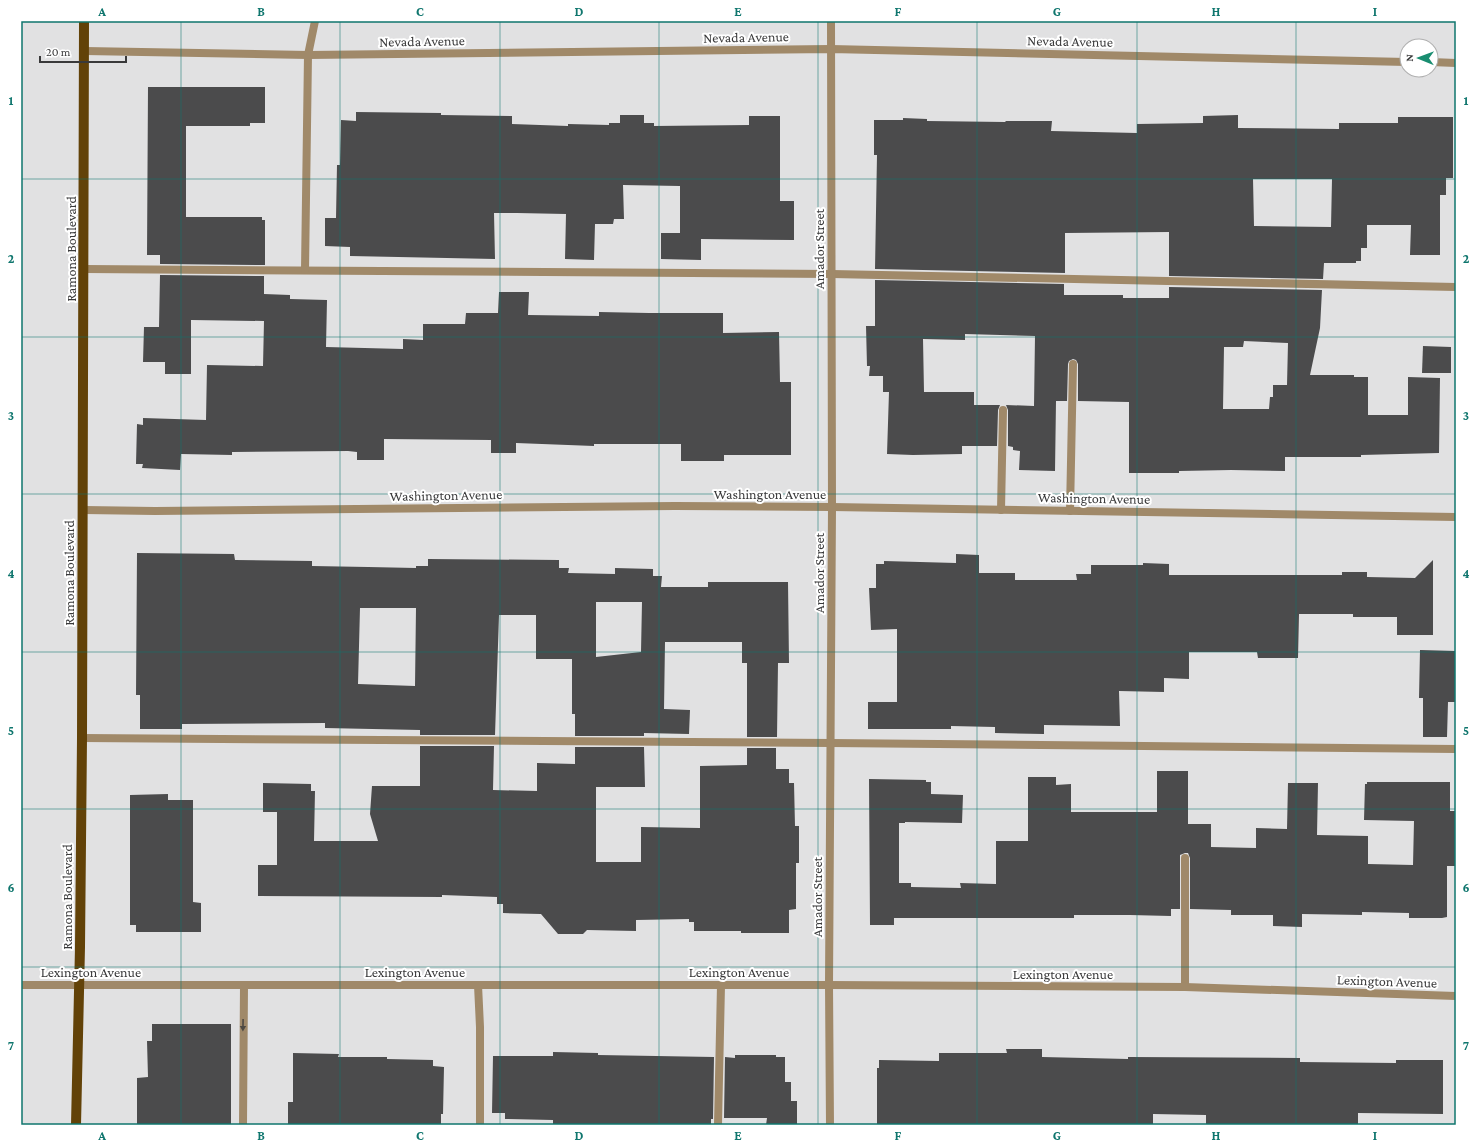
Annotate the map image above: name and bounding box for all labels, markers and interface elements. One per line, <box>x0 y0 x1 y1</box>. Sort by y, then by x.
text: A <box>97 4 106 19</box>
text: B <box>257 4 265 19</box>
text: C <box>416 4 424 19</box>
text: D <box>575 4 584 19</box>
text: E <box>734 4 742 19</box>
text: F <box>895 4 902 19</box>
text: G <box>1053 4 1061 19</box>
text: H <box>1212 4 1221 19</box>
text: I <box>1373 4 1377 19</box>
street label: Nevada Avenue <box>703 28 789 46</box>
street label: Nevada Avenue <box>379 32 465 50</box>
street label: Nevada Avenue <box>1027 32 1113 50</box>
scale bar <box>40 38 126 64</box>
north arrow <box>1399 38 1439 78</box>
text: 20 m <box>46 45 71 59</box>
text: N <box>1403 53 1415 62</box>
text: 1 <box>9 93 14 108</box>
text: 1 <box>1464 93 1469 108</box>
street label: Ramona Boulevard <box>63 196 79 302</box>
street label: Amador Street <box>811 208 827 289</box>
text: 2 <box>8 251 15 266</box>
text: 2 <box>1463 251 1470 266</box>
text: 3 <box>8 408 14 423</box>
text: 3 <box>1463 408 1469 423</box>
street label: Washington Avenue <box>390 486 502 504</box>
street label: Washington Avenue <box>714 486 826 502</box>
street label: Washington Avenue <box>1038 489 1150 507</box>
street label: Ramona Boulevard <box>61 520 77 626</box>
street label: Amador Street <box>811 532 827 613</box>
text: 4 <box>7 566 15 581</box>
text: 4 <box>1462 566 1470 581</box>
text: 5 <box>8 723 14 738</box>
text: 5 <box>1463 723 1469 738</box>
street label: Ramona Boulevard <box>59 844 75 950</box>
street label: Amador Street <box>809 856 825 937</box>
text: 6 <box>7 880 15 895</box>
text: 6 <box>1462 880 1470 895</box>
street label: Lexington Avenue <box>41 964 141 980</box>
street label: Lexington Avenue <box>365 964 465 980</box>
street label: Lexington Avenue <box>689 964 789 980</box>
street label: Lexington Avenue <box>1013 966 1113 982</box>
street label: Lexington Avenue <box>1337 971 1437 991</box>
one-way arrow <box>240 1019 247 1031</box>
text: 7 <box>8 1038 14 1053</box>
text: 7 <box>1463 1038 1469 1053</box>
text: A <box>97 1128 106 1143</box>
text: B <box>257 1128 265 1143</box>
text: C <box>416 1128 424 1143</box>
text: D <box>575 1128 584 1143</box>
text: E <box>734 1128 742 1143</box>
text: F <box>895 1128 902 1143</box>
text: G <box>1053 1128 1061 1143</box>
text: H <box>1212 1128 1221 1143</box>
text: I <box>1373 1128 1377 1143</box>

